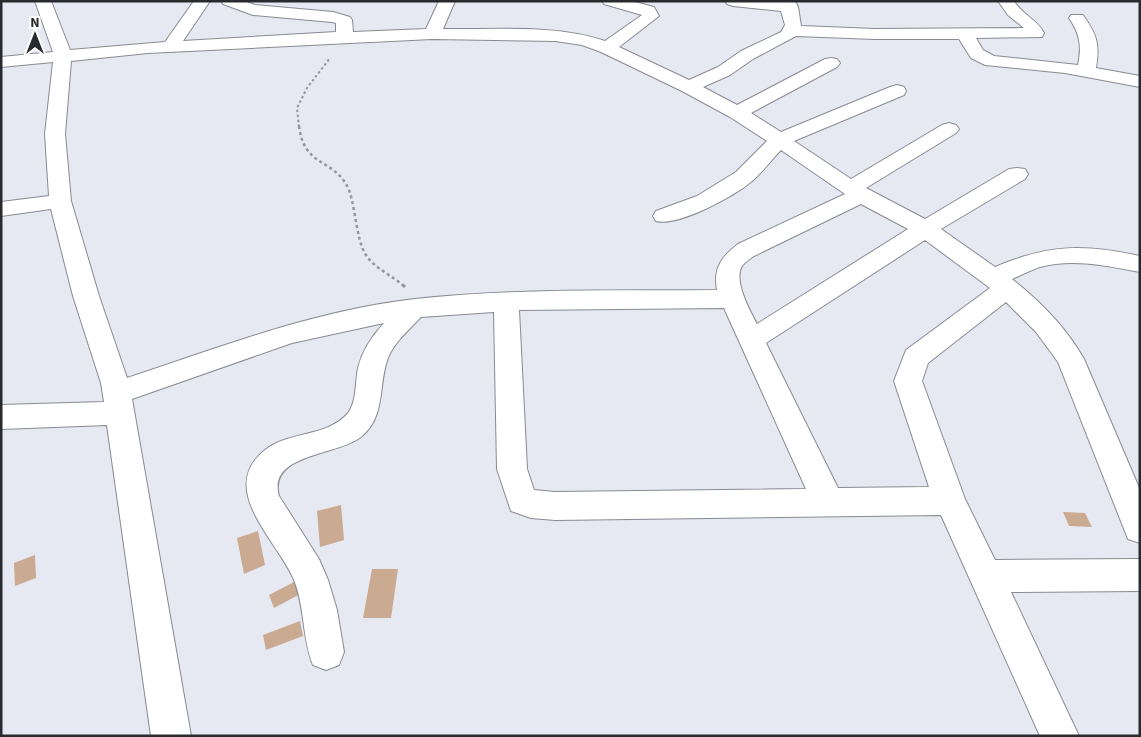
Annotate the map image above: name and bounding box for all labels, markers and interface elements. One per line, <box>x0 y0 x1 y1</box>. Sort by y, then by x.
north arrow <box>10 10 60 60</box>
text: N <box>30 13 40 33</box>

